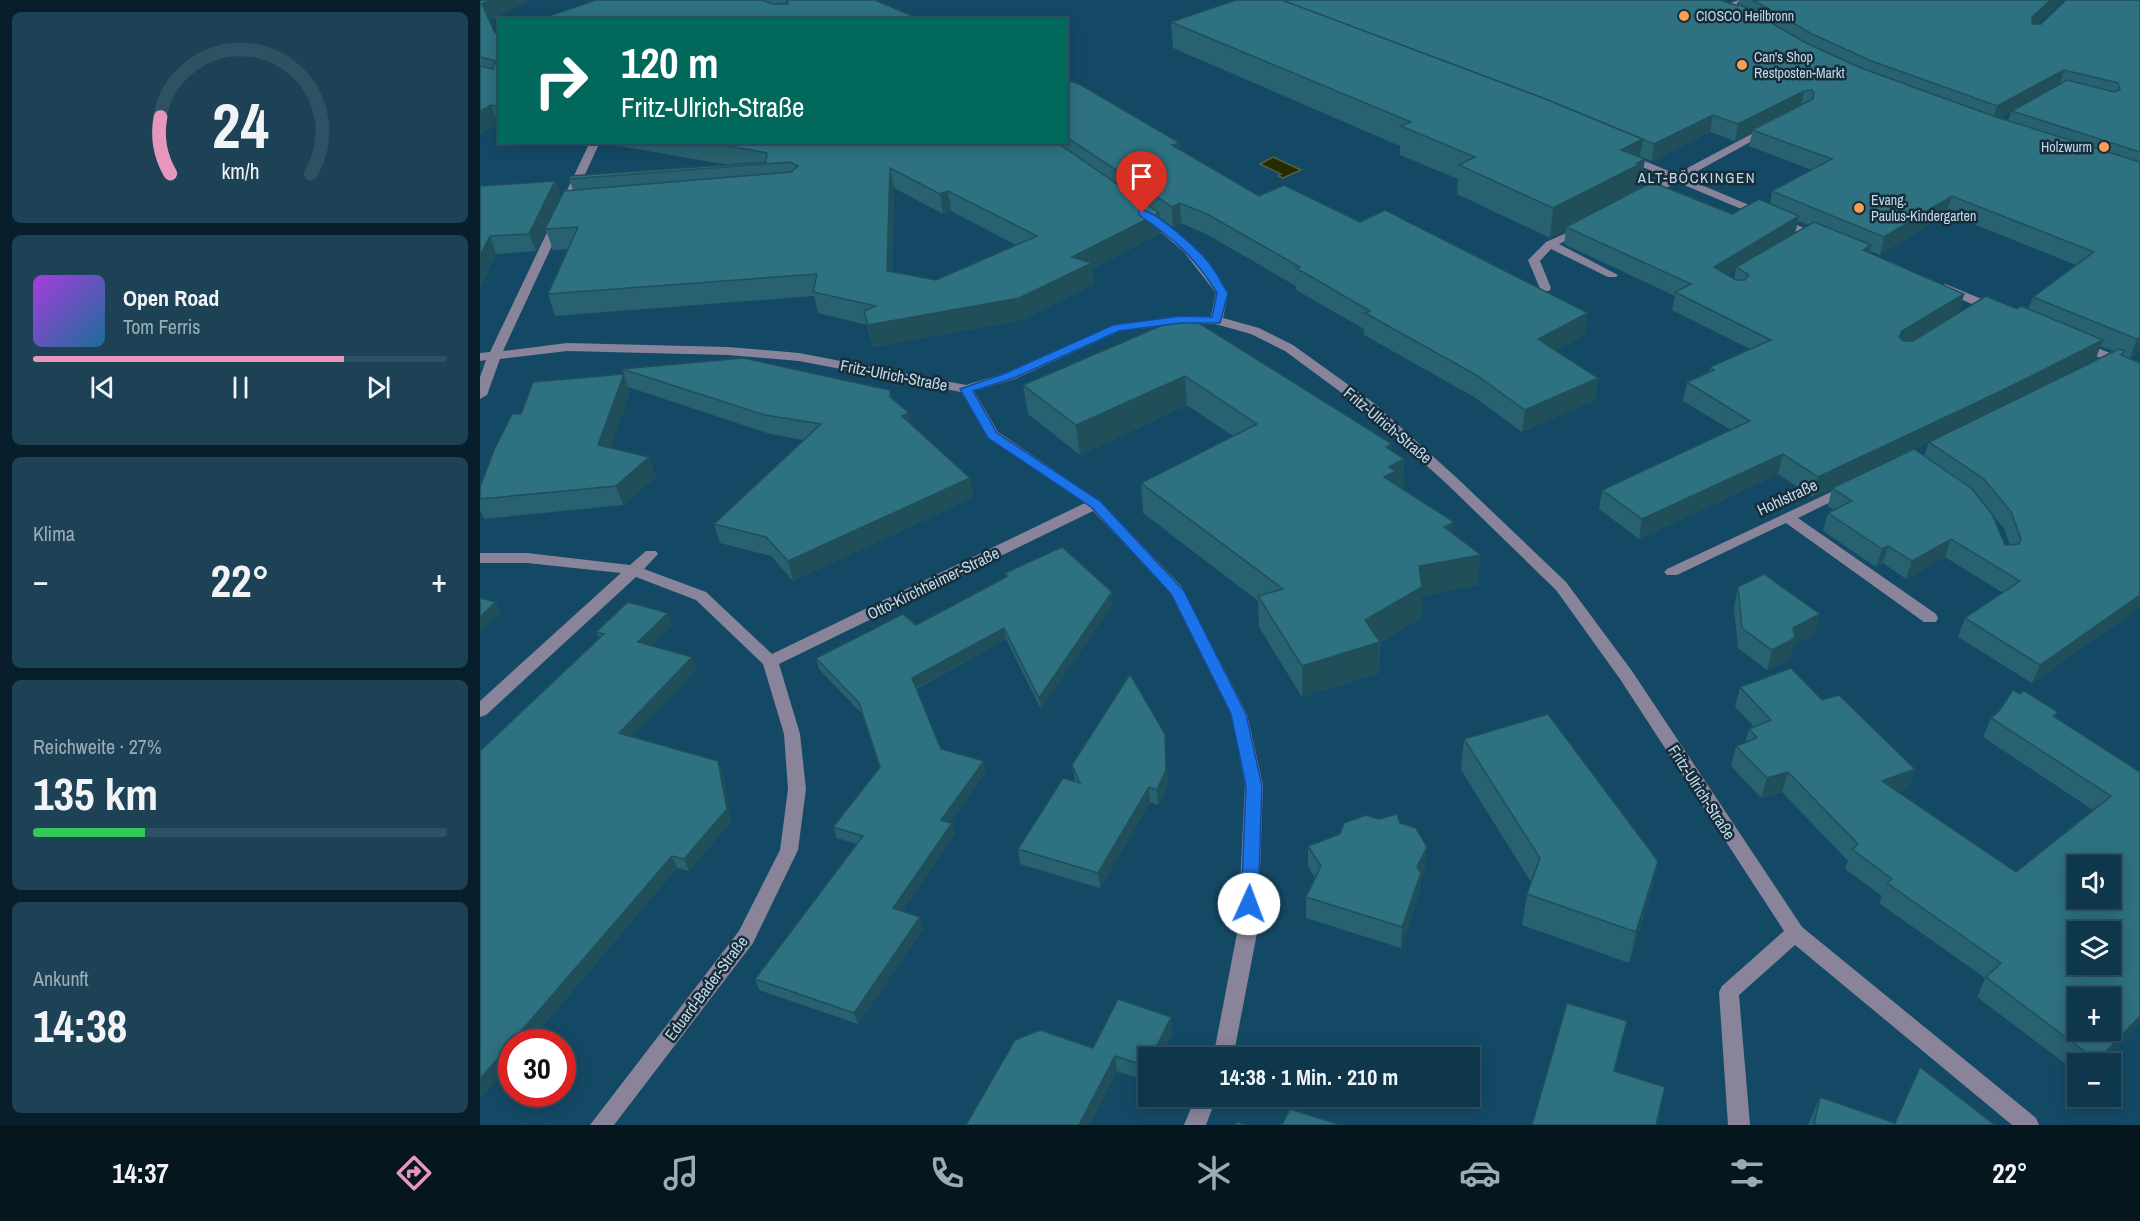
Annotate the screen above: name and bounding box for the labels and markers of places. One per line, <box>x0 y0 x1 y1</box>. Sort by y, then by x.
place label: CIOSCO Heilbronn <box>1696 7 1794 25</box>
marker: CIOSCO Heilbronn <box>1677 9 1691 23</box>
place label: Can's Shop Restposten-Markt <box>1754 48 1845 82</box>
marker: Can's Shop Restposten-Markt <box>1735 58 1749 72</box>
place label: Holzwurm <box>2041 138 2092 156</box>
marker: Holzwurm <box>2097 140 2111 154</box>
pin <box>1116 151 1167 213</box>
place label: Evang. Paulus-Kindergarten <box>1871 191 1976 225</box>
marker: Evang. Paulus-Kindergarten <box>1852 201 1866 215</box>

